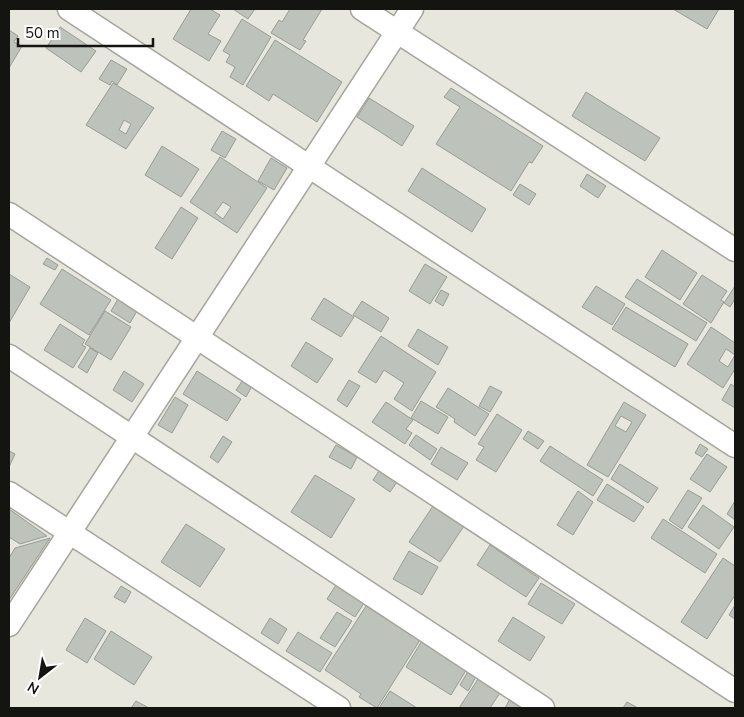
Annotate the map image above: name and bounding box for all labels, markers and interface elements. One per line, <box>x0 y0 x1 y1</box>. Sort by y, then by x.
scale bar <box>18 15 152 47</box>
text: 50 m <box>25 23 60 43</box>
north arrow <box>15 652 65 702</box>
text: N <box>24 677 43 699</box>

